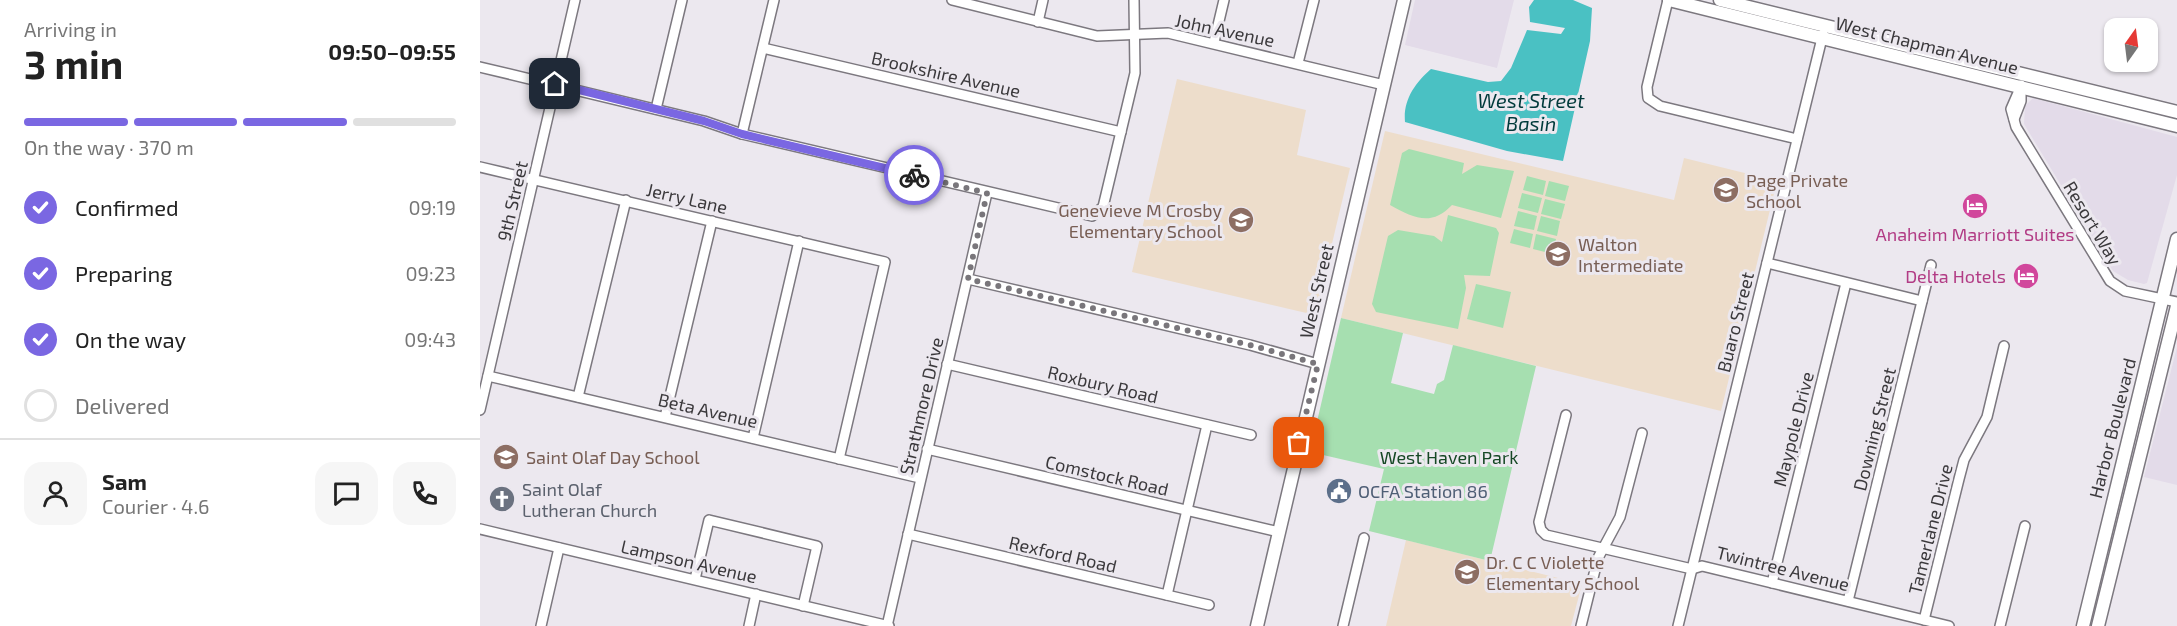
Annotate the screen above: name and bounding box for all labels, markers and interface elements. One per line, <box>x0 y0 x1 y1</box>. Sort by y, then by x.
street label: John Avenue <box>1173 9 1277 51</box>
street label: West Chapman Avenue <box>1833 12 2021 78</box>
text: Arriving in <box>24 17 117 41</box>
north arrow <box>2104 18 2158 72</box>
map controls <box>2104 18 2158 72</box>
text: 09:50–09:55 <box>328 38 456 64</box>
text: 3 min <box>24 40 123 87</box>
street label: Brookshire Avenue <box>869 46 1023 102</box>
pin <box>529 58 580 109</box>
icon: home <box>538 67 571 100</box>
water label: West Street Basin <box>1478 88 1585 135</box>
text: On the way · 370 m <box>24 135 194 159</box>
courier <box>884 145 944 205</box>
street label: 9th Street <box>492 159 532 243</box>
icon: bike <box>898 159 931 192</box>
place label: Page Private School <box>1746 169 1848 212</box>
school or university icon: Page Private School <box>1711 175 1741 205</box>
street label: Resort Way <box>2059 177 2127 269</box>
street label: Jerry Lane <box>644 178 730 218</box>
icon: check <box>24 191 57 224</box>
hotel icon: Anaheim Marriott Suites <box>1960 191 1990 221</box>
text: Confirmed <box>75 194 179 220</box>
text: 09:19 <box>408 195 456 219</box>
place label: Genevieve M Crosby Elementary School <box>1058 199 1223 242</box>
school or university icon: Genevieve M Crosby Elementary School <box>1226 205 1256 235</box>
place label: Anaheim Marriott Suites <box>1876 223 2074 245</box>
place label: Walton Intermediate <box>1578 233 1684 276</box>
school or university icon: Walton Intermediate <box>1543 239 1573 269</box>
street label: West Street <box>1294 241 1338 340</box>
icon: check <box>24 257 57 290</box>
text: Preparing <box>75 260 173 286</box>
text: 09:23 <box>405 261 456 285</box>
hotel icon: Delta Hotels <box>2011 261 2041 291</box>
place label: Delta Hotels <box>1905 265 2006 287</box>
street label: Buaro Street <box>1712 269 1758 374</box>
icon: check <box>24 323 57 356</box>
text: On the way <box>75 326 186 352</box>
text: 09:43 <box>404 327 456 351</box>
street label: Strathmore Drive <box>894 335 948 477</box>
street label: Harbor Boulevard <box>2084 356 2140 500</box>
street label: Roxbury Road <box>1046 361 1160 407</box>
street label: Downing Street <box>1848 365 1900 493</box>
street label: Maypole Drive <box>1768 369 1818 489</box>
street label: Beta Avenue <box>656 388 760 432</box>
text: Delivered <box>75 392 170 418</box>
pin <box>1273 417 1324 468</box>
icon: bag <box>1282 426 1315 459</box>
school or university icon: Saint Olaf Day School <box>491 442 521 472</box>
place label: Saint Olaf Day School <box>526 446 700 468</box>
park label: West Haven Park <box>1380 446 1518 468</box>
street label: Comstock Road <box>1043 450 1171 500</box>
button: person <box>24 462 87 525</box>
button: chat <box>315 462 378 525</box>
button: phone <box>393 462 456 525</box>
street label: Tamerlane Drive <box>1903 462 1957 596</box>
text: Sam <box>102 468 147 494</box>
public building icon: OCFA Station 86 <box>1324 476 1354 506</box>
place label: Saint Olaf Lutheran Church <box>522 478 657 521</box>
place label: OCFA Station 86 <box>1358 480 1488 502</box>
church icon: Saint Olaf Lutheran Church <box>487 484 517 514</box>
text: Courier · 4.6 <box>102 494 209 518</box>
street label: Rexford Road <box>1007 531 1119 577</box>
street label: Lampson Avenue <box>619 535 759 587</box>
street label: Twintree Avenue <box>1714 541 1852 595</box>
place label: Dr. C C Violette Elementary School <box>1486 551 1640 594</box>
school or university icon: Dr. C C Violette Elementary School <box>1452 557 1482 587</box>

